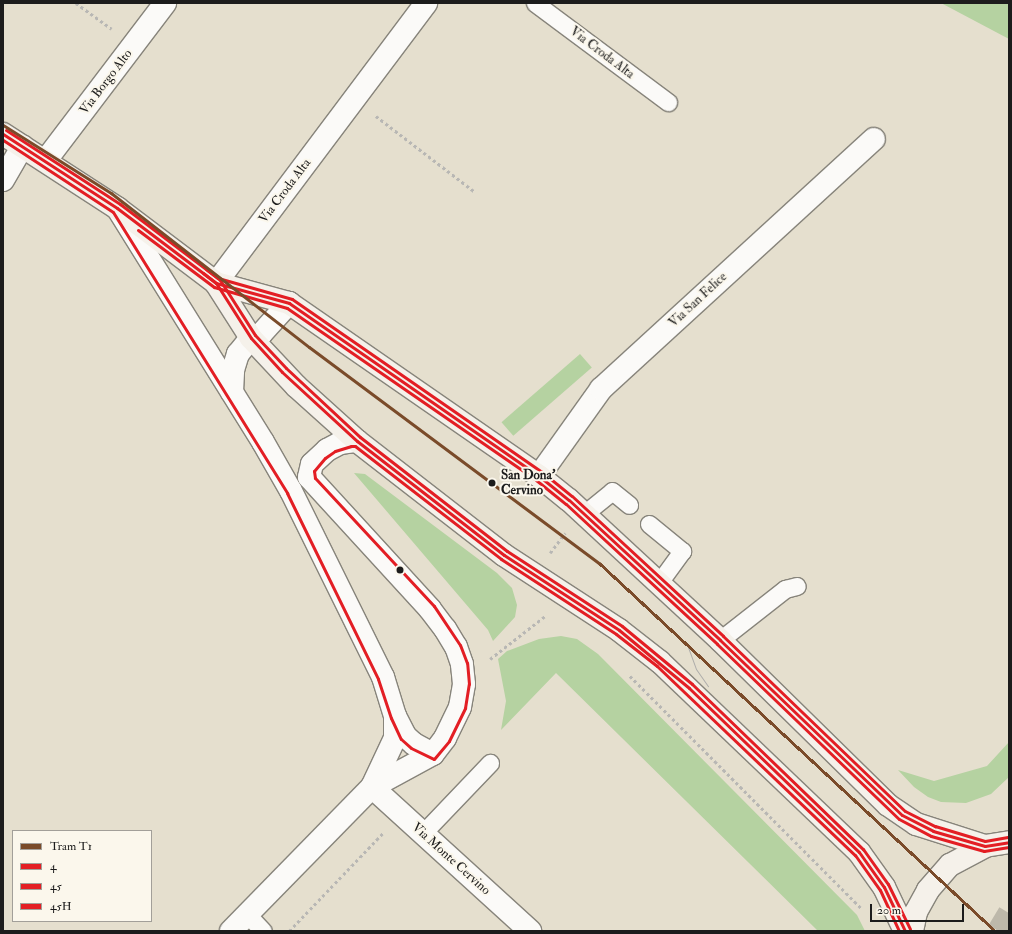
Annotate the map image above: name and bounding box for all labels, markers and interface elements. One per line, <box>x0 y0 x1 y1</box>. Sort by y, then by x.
street label: Via Croda Alta <box>567 24 637 82</box>
street label: Via Borgo Alto <box>76 46 136 118</box>
street label: Via Croda Alta <box>256 156 314 226</box>
street label: Via San Felice <box>666 269 730 331</box>
place label: San Dona' Cervino <box>501 468 555 499</box>
marker: San Dona' Cervino <box>486 477 498 489</box>
unlabelled marker <box>395 565 405 575</box>
street label: Via Monte Cervino <box>409 820 493 898</box>
legend <box>12 830 152 922</box>
text: Tram T1 <box>50 839 92 854</box>
text: 4 <box>50 859 56 874</box>
text: 45 <box>50 879 62 894</box>
scale bar <box>872 896 966 922</box>
text: 45H <box>50 899 72 914</box>
text: 20 m <box>877 903 901 918</box>

